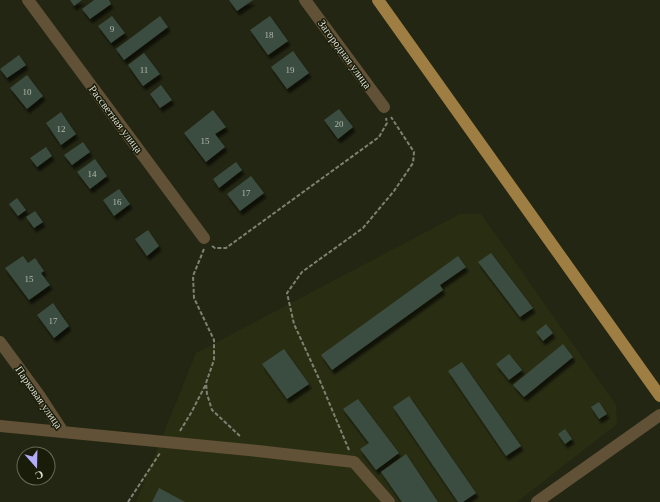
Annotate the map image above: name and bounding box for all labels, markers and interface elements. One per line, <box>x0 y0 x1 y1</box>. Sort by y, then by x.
street label: Загородная улица <box>316 17 374 91</box>
house number: 9 <box>110 24 115 34</box>
house number: 18 <box>265 30 274 40</box>
house number: 11 <box>140 65 148 75</box>
house number: 19 <box>286 65 295 75</box>
street label: Рассветная улица <box>87 83 145 155</box>
house number: 10 <box>23 87 32 97</box>
house number: 20 <box>335 119 344 129</box>
house number: 12 <box>57 124 66 134</box>
house number: 15 <box>201 136 210 146</box>
house number: 14 <box>88 169 97 179</box>
house number: 17 <box>242 188 251 198</box>
house number: 16 <box>113 197 122 207</box>
house number: 15 <box>25 274 34 284</box>
house number: 17 <box>49 316 58 326</box>
street label: Парковая улица <box>13 363 65 431</box>
north arrow <box>16 446 56 486</box>
text: С <box>34 468 45 482</box>

